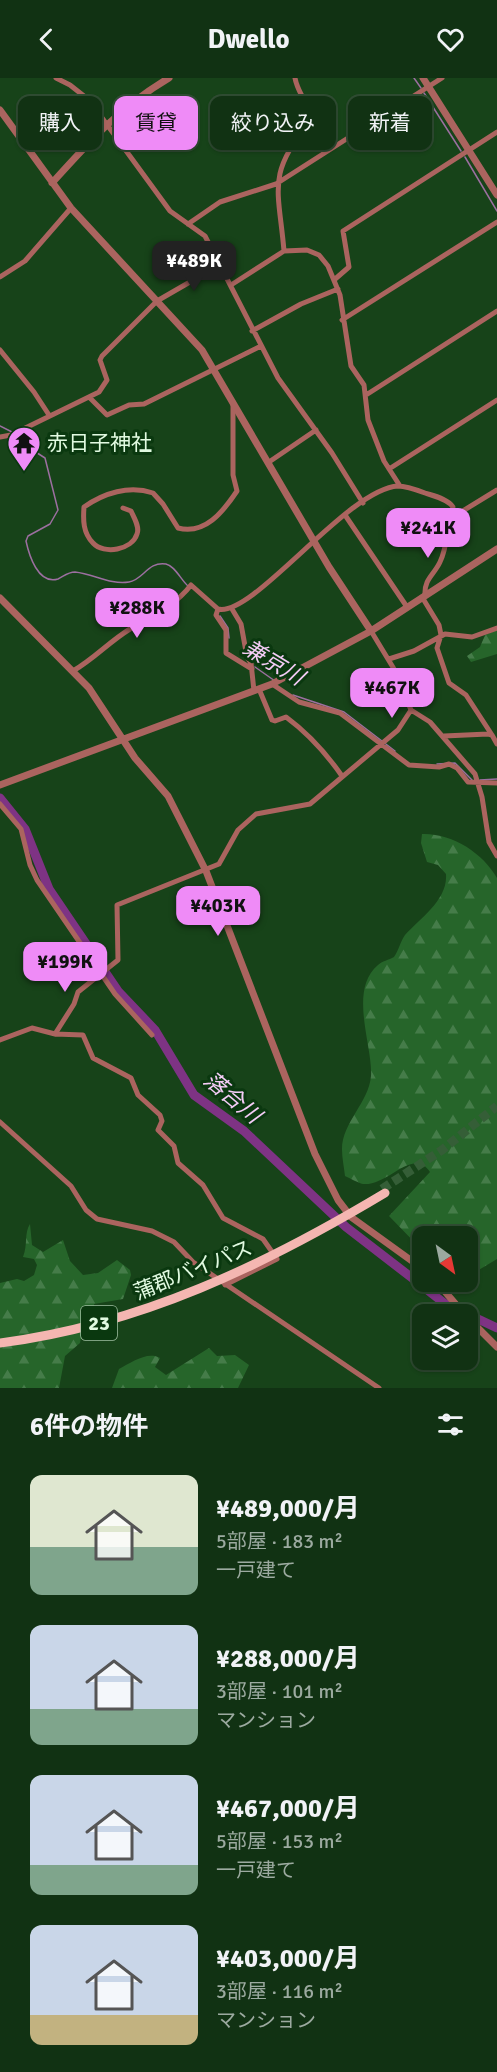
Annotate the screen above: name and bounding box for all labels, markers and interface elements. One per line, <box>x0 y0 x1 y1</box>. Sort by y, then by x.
icon: back <box>30 23 63 56</box>
text: Dwello <box>207 23 290 56</box>
icon: heart <box>434 23 467 56</box>
chip: 購入 <box>18 96 102 150</box>
chip: 賃貸 <box>114 96 198 150</box>
chip: 絞り込み <box>210 96 336 150</box>
chip: 新着 <box>348 96 432 150</box>
pin: ¥489K <box>152 241 236 292</box>
text: ¥489K <box>166 248 222 273</box>
temple icon: 赤日子神社 <box>6 425 42 472</box>
place label: 赤日子神社 <box>47 430 152 456</box>
pin: ¥241K <box>386 508 470 559</box>
text: ¥241K <box>400 515 456 540</box>
pin: ¥288K <box>95 588 179 639</box>
text: ¥288K <box>109 595 165 620</box>
water label: 兼京川 <box>238 634 311 692</box>
pin: ¥467K <box>350 668 434 719</box>
text: ¥467K <box>364 675 420 700</box>
pin: ¥403K <box>176 886 260 937</box>
text: ¥403K <box>190 893 246 918</box>
pin: ¥199K <box>23 942 107 993</box>
text: ¥199K <box>37 949 93 974</box>
water label: 落合川 <box>199 1066 268 1130</box>
north arrow <box>412 1226 478 1292</box>
map controls <box>412 1226 478 1370</box>
street label: 蒲郡バイパス <box>130 1234 256 1306</box>
button: layers <box>412 1304 478 1370</box>
road number: 23 <box>81 1306 117 1340</box>
icon: filters <box>434 1408 467 1441</box>
text: 6件の物件 <box>30 1411 148 1443</box>
text: ¥489,000/月 <box>216 1493 360 1525</box>
icon: home <box>78 1499 150 1571</box>
text: 5部屋 · 183 m² <box>216 1529 343 1554</box>
text: 一戸建て <box>216 1558 296 1583</box>
text: ¥288,000/月 <box>216 1643 360 1675</box>
icon: home <box>78 1649 150 1721</box>
text: 3部屋 · 101 m² <box>216 1679 343 1704</box>
text: マンション <box>216 1708 316 1733</box>
text: ¥467,000/月 <box>216 1793 360 1825</box>
icon: home <box>78 1799 150 1871</box>
text: 5部屋 · 153 m² <box>216 1829 343 1854</box>
text: 一戸建て <box>216 1858 296 1883</box>
text: ¥403,000/月 <box>216 1943 360 1975</box>
icon: home <box>78 1949 150 2021</box>
text: 3部屋 · 116 m² <box>216 1979 343 2004</box>
text: マンション <box>216 2008 316 2033</box>

